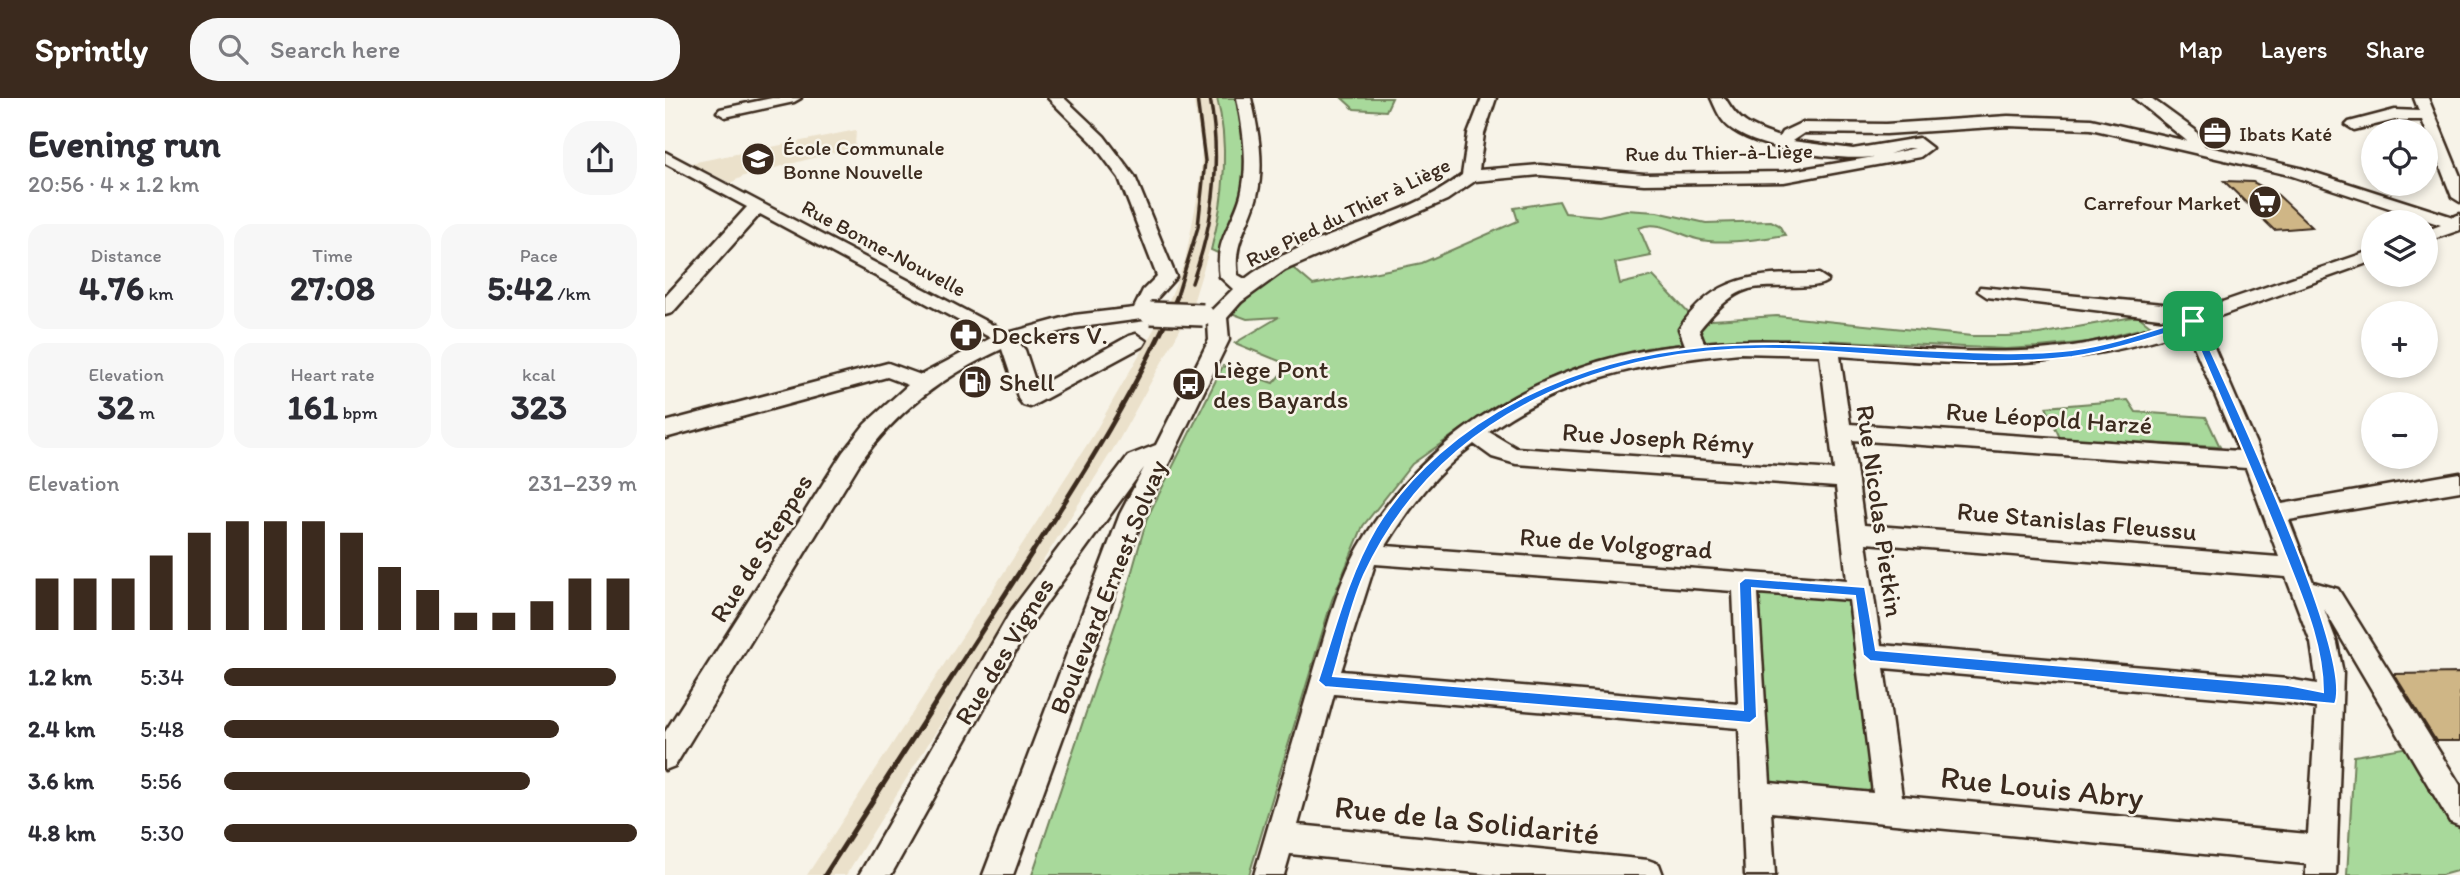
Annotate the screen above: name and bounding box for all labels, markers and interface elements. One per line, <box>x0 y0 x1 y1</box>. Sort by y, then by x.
search box <box>190 18 680 81</box>
text: Sprintly <box>35 30 148 69</box>
icon: search <box>214 30 252 68</box>
text: Search here <box>270 33 400 65</box>
text: Map <box>2179 35 2223 64</box>
text: Layers <box>2261 35 2328 64</box>
text: Share <box>2366 35 2425 64</box>
office icon: Ibats Katé <box>2196 114 2234 152</box>
map controls <box>2361 119 2438 469</box>
button: locate <box>2361 119 2438 196</box>
text: Evening run <box>28 121 221 167</box>
button: share <box>563 121 637 195</box>
place label: Ibats Katé <box>2239 121 2332 146</box>
place label: École Communale Bonne Nouvelle <box>783 135 945 184</box>
street label: Rue du Thier-à-Liège <box>1625 138 1813 166</box>
school or university icon: École Communale Bonne Nouvelle <box>739 140 777 178</box>
street label: Rue Pied du Thier à Liège <box>1242 152 1454 272</box>
text: 20:56 · 4 × 1.2 km <box>28 170 199 198</box>
supermarket icon: Carrefour Market <box>2246 183 2284 221</box>
place label: Carrefour Market <box>2083 190 2241 215</box>
street label: Rue Bonne-Nouvelle <box>798 194 970 302</box>
button: layers <box>2361 210 2438 287</box>
text: Distance <box>91 244 162 267</box>
text: Time <box>312 244 353 267</box>
text: Pace <box>520 244 558 267</box>
text: 4.76 <box>79 267 144 309</box>
text: 27:08 <box>290 267 375 309</box>
text: 5:42 <box>487 267 553 309</box>
text: km <box>144 282 174 305</box>
text: /km <box>553 282 591 305</box>
pin <box>2163 291 2223 351</box>
button: + <box>2361 301 2438 378</box>
icon: arrive <box>2174 302 2212 340</box>
pharmacy icon: Deckers V. <box>947 316 985 354</box>
place label: Deckers V. <box>991 319 1108 351</box>
place label: Liège Pont des Bayards <box>1213 353 1348 415</box>
text: Elevation <box>88 363 164 386</box>
text: Heart rate <box>290 363 375 386</box>
text: kcal <box>522 363 556 386</box>
fuel station icon: Shell <box>956 363 994 401</box>
bus stop icon: Liège Pont des Bayards <box>1170 365 1208 403</box>
place label: Shell <box>999 366 1055 398</box>
text: 32 <box>97 386 135 428</box>
text: 161 <box>287 386 338 428</box>
text: 323 <box>511 386 567 428</box>
button: − <box>2361 392 2438 469</box>
street label: Rue Léopold Harzé <box>1945 395 2153 441</box>
text: m <box>135 401 155 424</box>
text: bpm <box>338 401 378 424</box>
street label: Rue Nicolas Pietkin <box>1849 403 1911 619</box>
street label: Rue Joseph Rémy <box>1561 415 1755 461</box>
street label: Boulevard Ernest Solvay <box>1042 455 1174 719</box>
street label: Rue de Steppes <box>703 468 819 628</box>
text: Elevation <box>28 469 119 497</box>
text: 231–239 m <box>528 469 637 497</box>
street label: Rue Stanislas Fleussu <box>1956 495 2198 547</box>
street label: Rue de Volgograd <box>1518 520 1714 566</box>
street label: Rue des Vignes <box>947 571 1061 731</box>
text: 1.2 km <box>28 663 92 691</box>
text: 5:34 <box>140 663 184 691</box>
text: 2.4 km <box>28 715 95 743</box>
text: 5:48 <box>140 715 184 743</box>
street label: Rue Louis Abry <box>1939 757 2145 817</box>
text: 3.6 km <box>28 767 94 795</box>
text: 5:56 <box>140 767 182 795</box>
street label: Rue de la Solidarité <box>1333 787 1601 853</box>
text: 4.8 km <box>28 819 96 847</box>
text: 5:30 <box>140 819 184 847</box>

